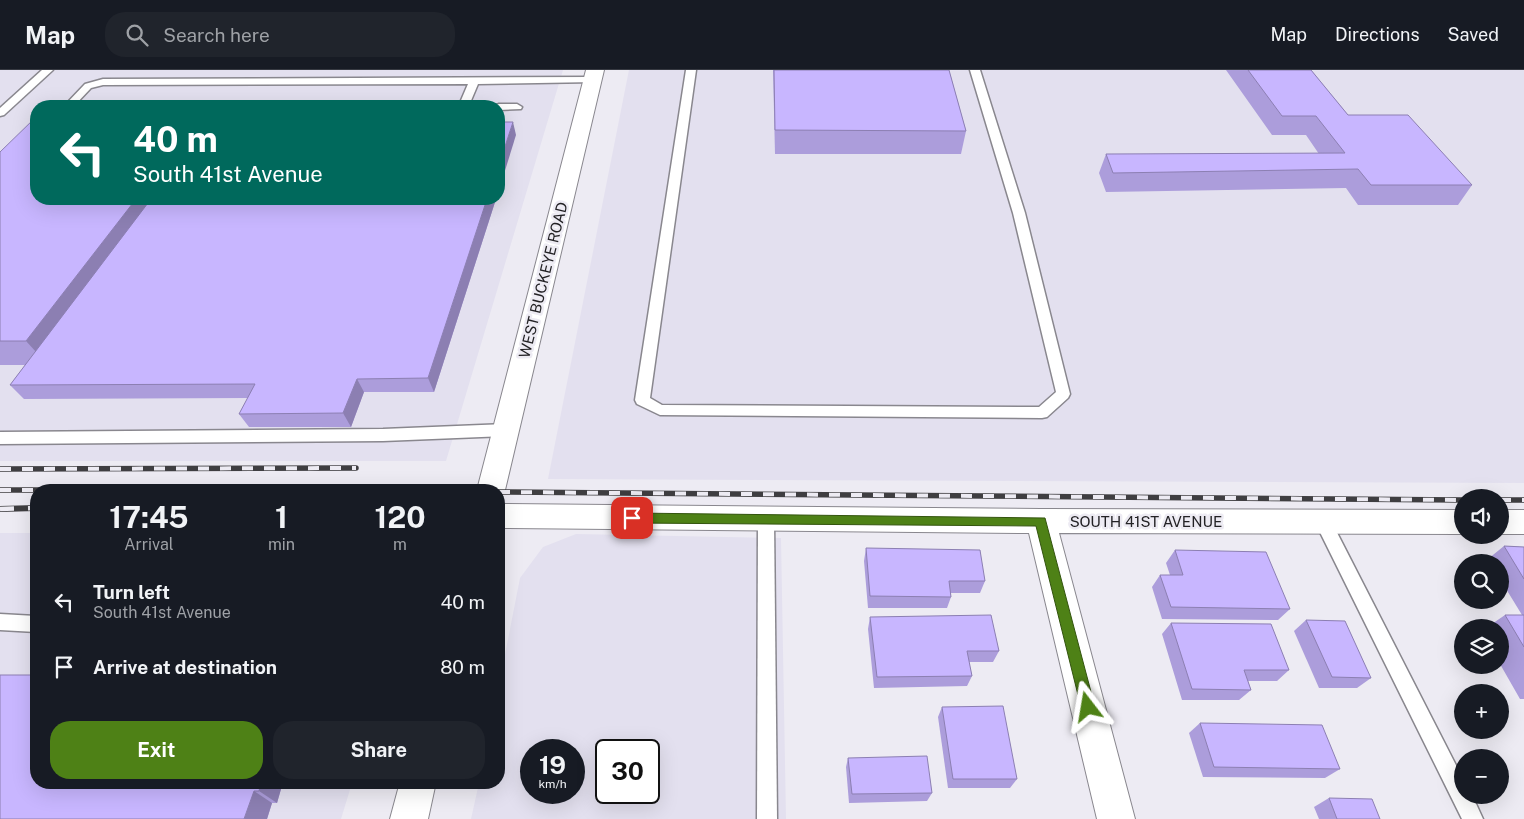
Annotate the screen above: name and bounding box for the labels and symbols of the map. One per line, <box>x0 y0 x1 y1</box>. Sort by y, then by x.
street label: WEST BUCKEYE ROAD <box>515 200 571 360</box>
pin <box>611 497 653 539</box>
street label: SOUTH 41ST AVENUE <box>1070 513 1222 530</box>
position arrow <box>1061 680 1113 732</box>
speed limit sign: 30 <box>595 739 660 804</box>

